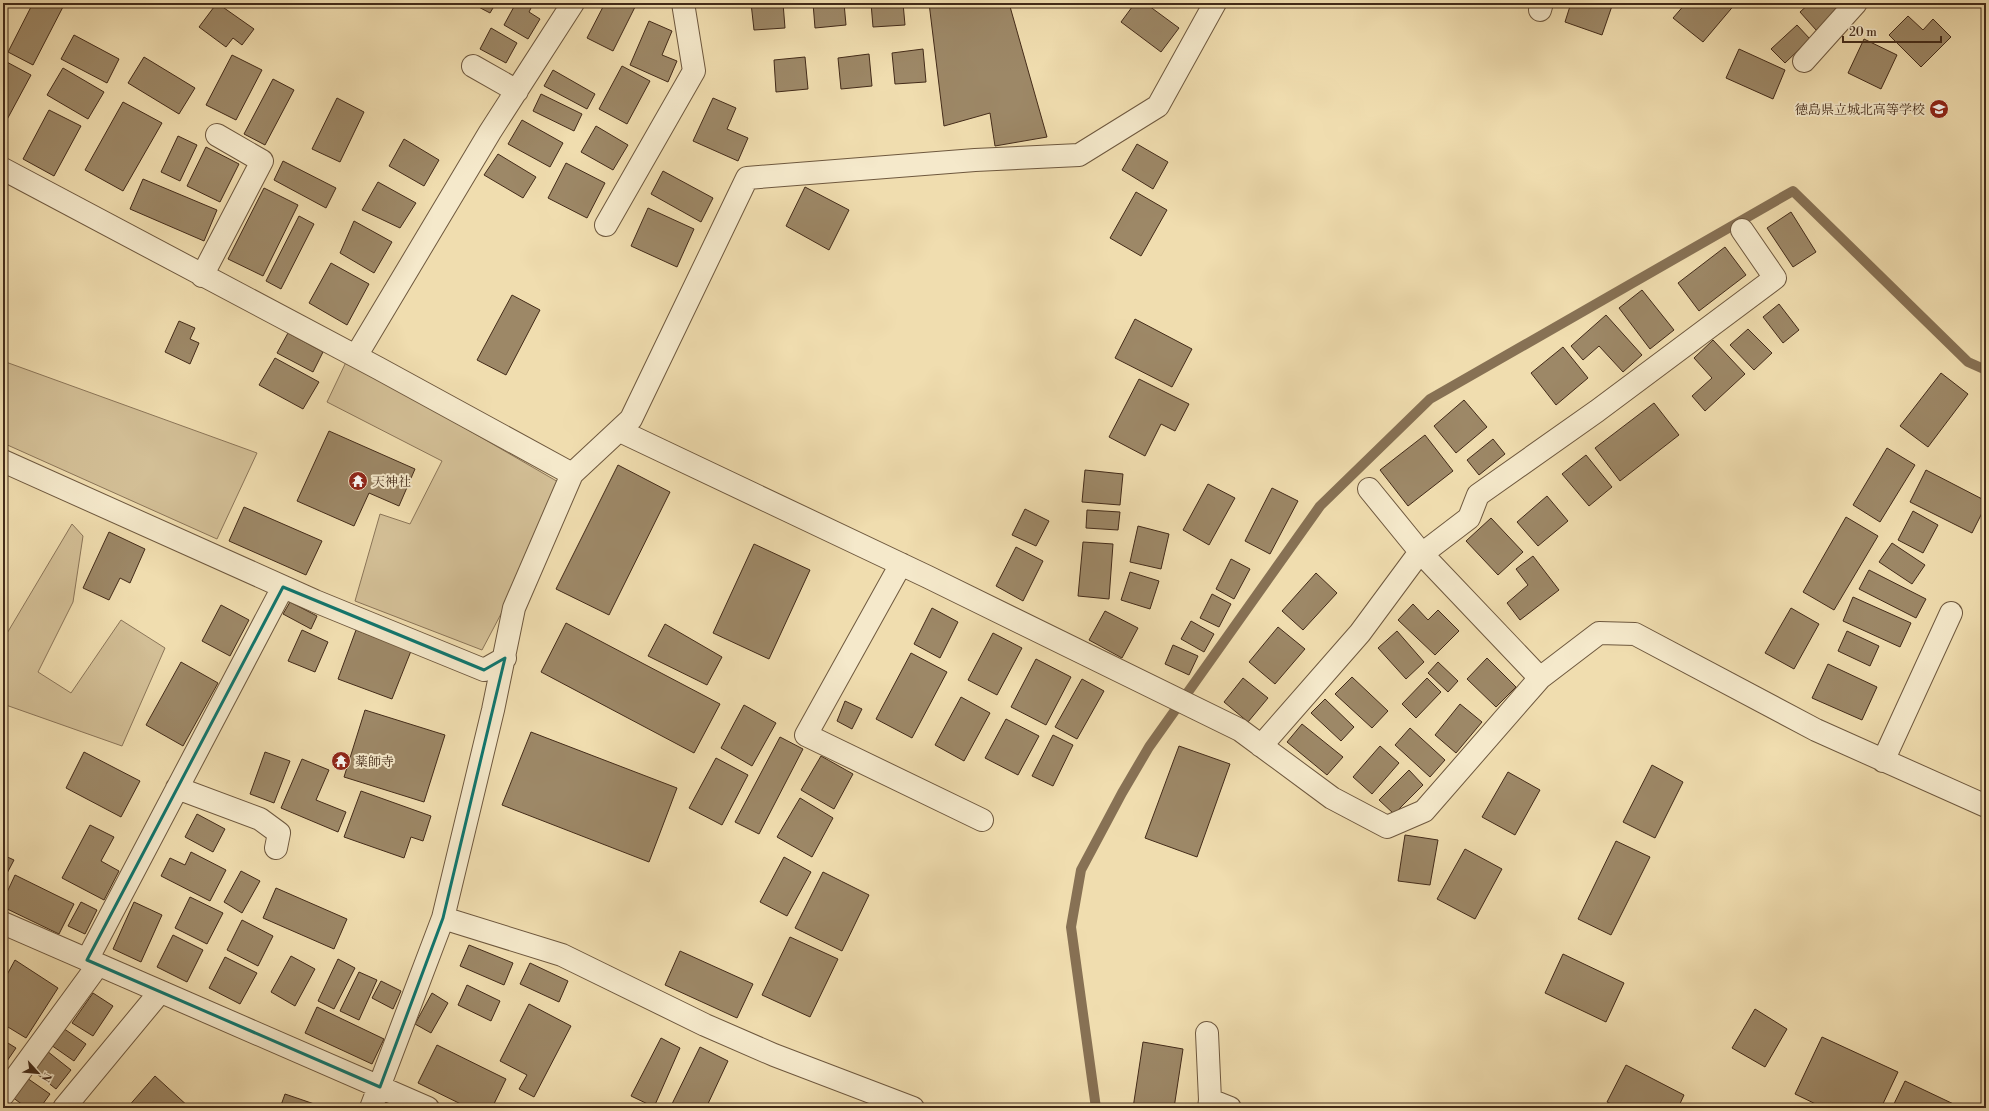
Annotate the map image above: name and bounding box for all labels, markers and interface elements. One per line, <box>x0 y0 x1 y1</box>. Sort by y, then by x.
scale bar <box>1843 18 1941 44</box>
text: 20 m <box>1849 25 1877 40</box>
school or university icon: 徳島県立城北高等学校 <box>1928 98 1950 120</box>
place label: 徳島県立城北高等学校 <box>1795 102 1925 118</box>
temple icon: 天神社 <box>347 470 369 492</box>
place label: 天神社 <box>372 474 411 490</box>
temple icon: 薬師寺 <box>330 750 352 772</box>
place label: 薬師寺 <box>355 754 394 770</box>
north arrow <box>18 1053 58 1093</box>
text: N <box>38 1070 54 1084</box>

